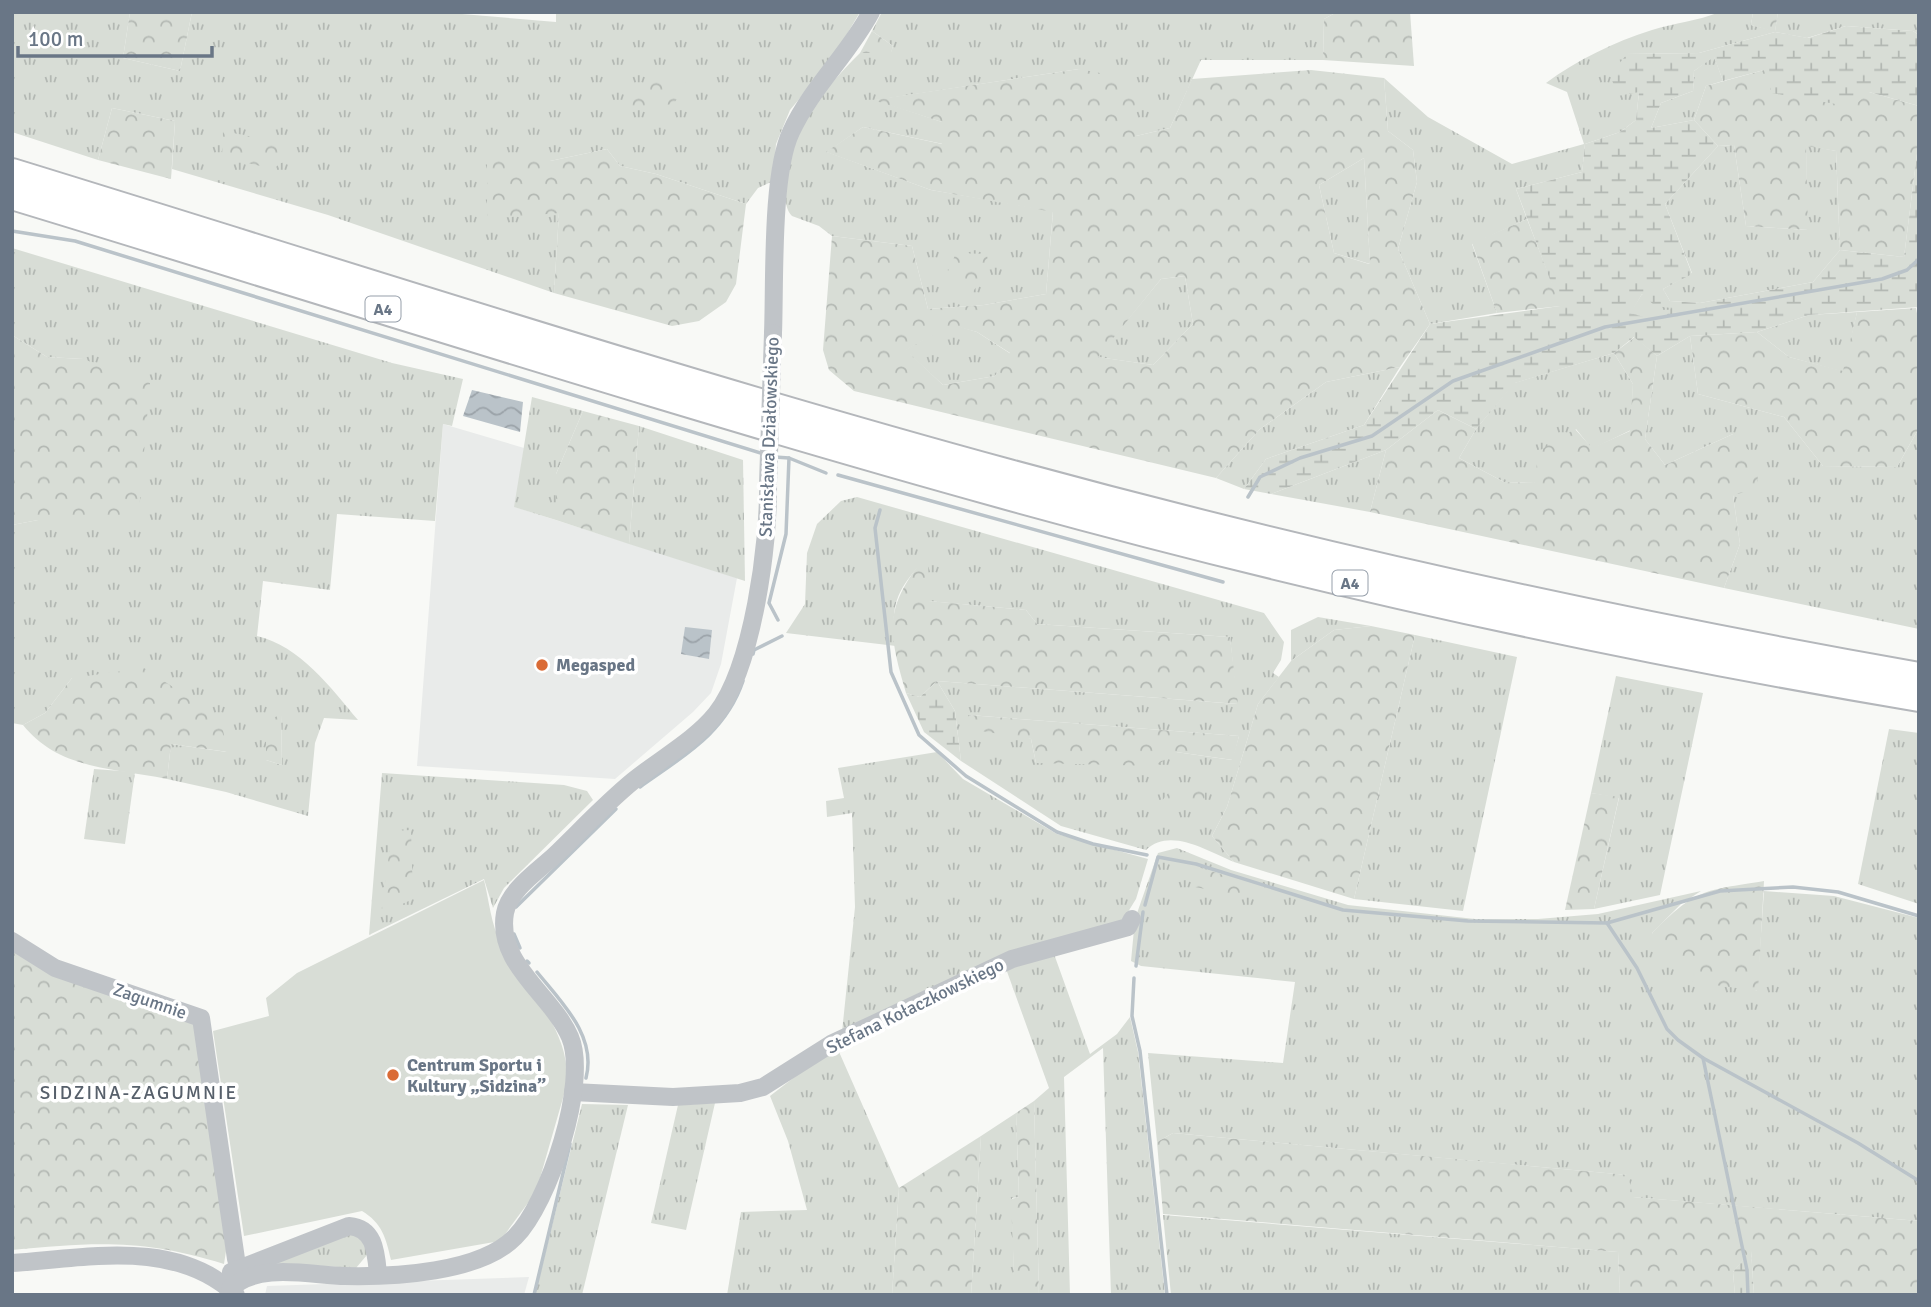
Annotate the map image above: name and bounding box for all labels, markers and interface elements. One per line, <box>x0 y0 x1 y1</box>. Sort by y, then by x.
scale bar <box>18 14 212 58</box>
text: 100 m <box>28 26 83 52</box>
road number: A4 <box>366 296 400 322</box>
street label: Stanisława Działowskiego <box>755 337 783 537</box>
road number: A4 <box>1332 570 1368 596</box>
place label: Megasped <box>556 654 635 676</box>
marker: Megasped <box>534 657 550 673</box>
street label: Stefana Kołaczkowskiego <box>823 953 1007 1059</box>
street label: Zagumnie <box>110 978 190 1024</box>
place label: Centrum Sportu i Kultury „Sidzina” <box>407 1054 546 1097</box>
marker: Centrum Sportu i Kultury „Sidzina” <box>385 1067 401 1083</box>
district label: SIDZINA-ZAGUMNIE <box>40 1081 238 1105</box>

